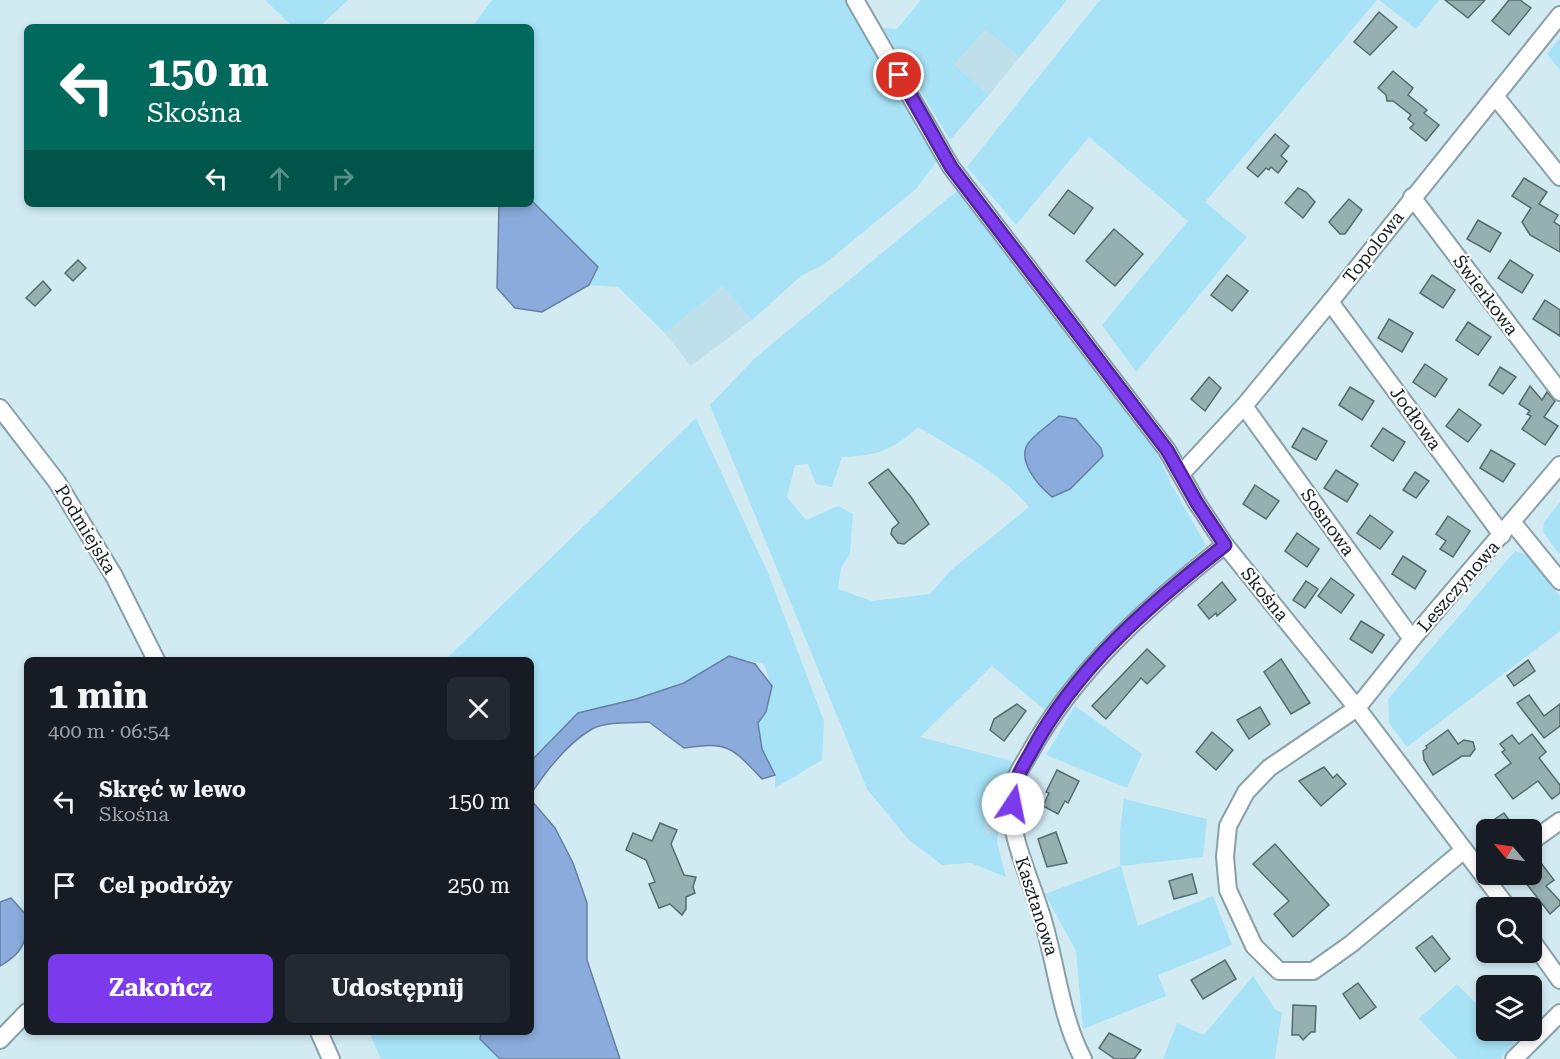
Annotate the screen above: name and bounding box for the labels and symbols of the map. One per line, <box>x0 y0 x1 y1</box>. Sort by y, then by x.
pin <box>873 49 924 100</box>
street label: Topolowa <box>1338 207 1408 287</box>
street label: Świerkowa <box>1449 251 1523 339</box>
street label: Jodłowa <box>1386 382 1446 454</box>
street label: Podmiejska <box>51 481 121 578</box>
street label: Sosnowa <box>1297 484 1359 560</box>
street label: Leszczynowa <box>1413 536 1503 636</box>
street label: Skośna <box>1237 563 1293 625</box>
position arrow <box>981 772 1045 836</box>
north arrow <box>1476 819 1542 885</box>
street label: Kasztanowa <box>1011 854 1063 958</box>

